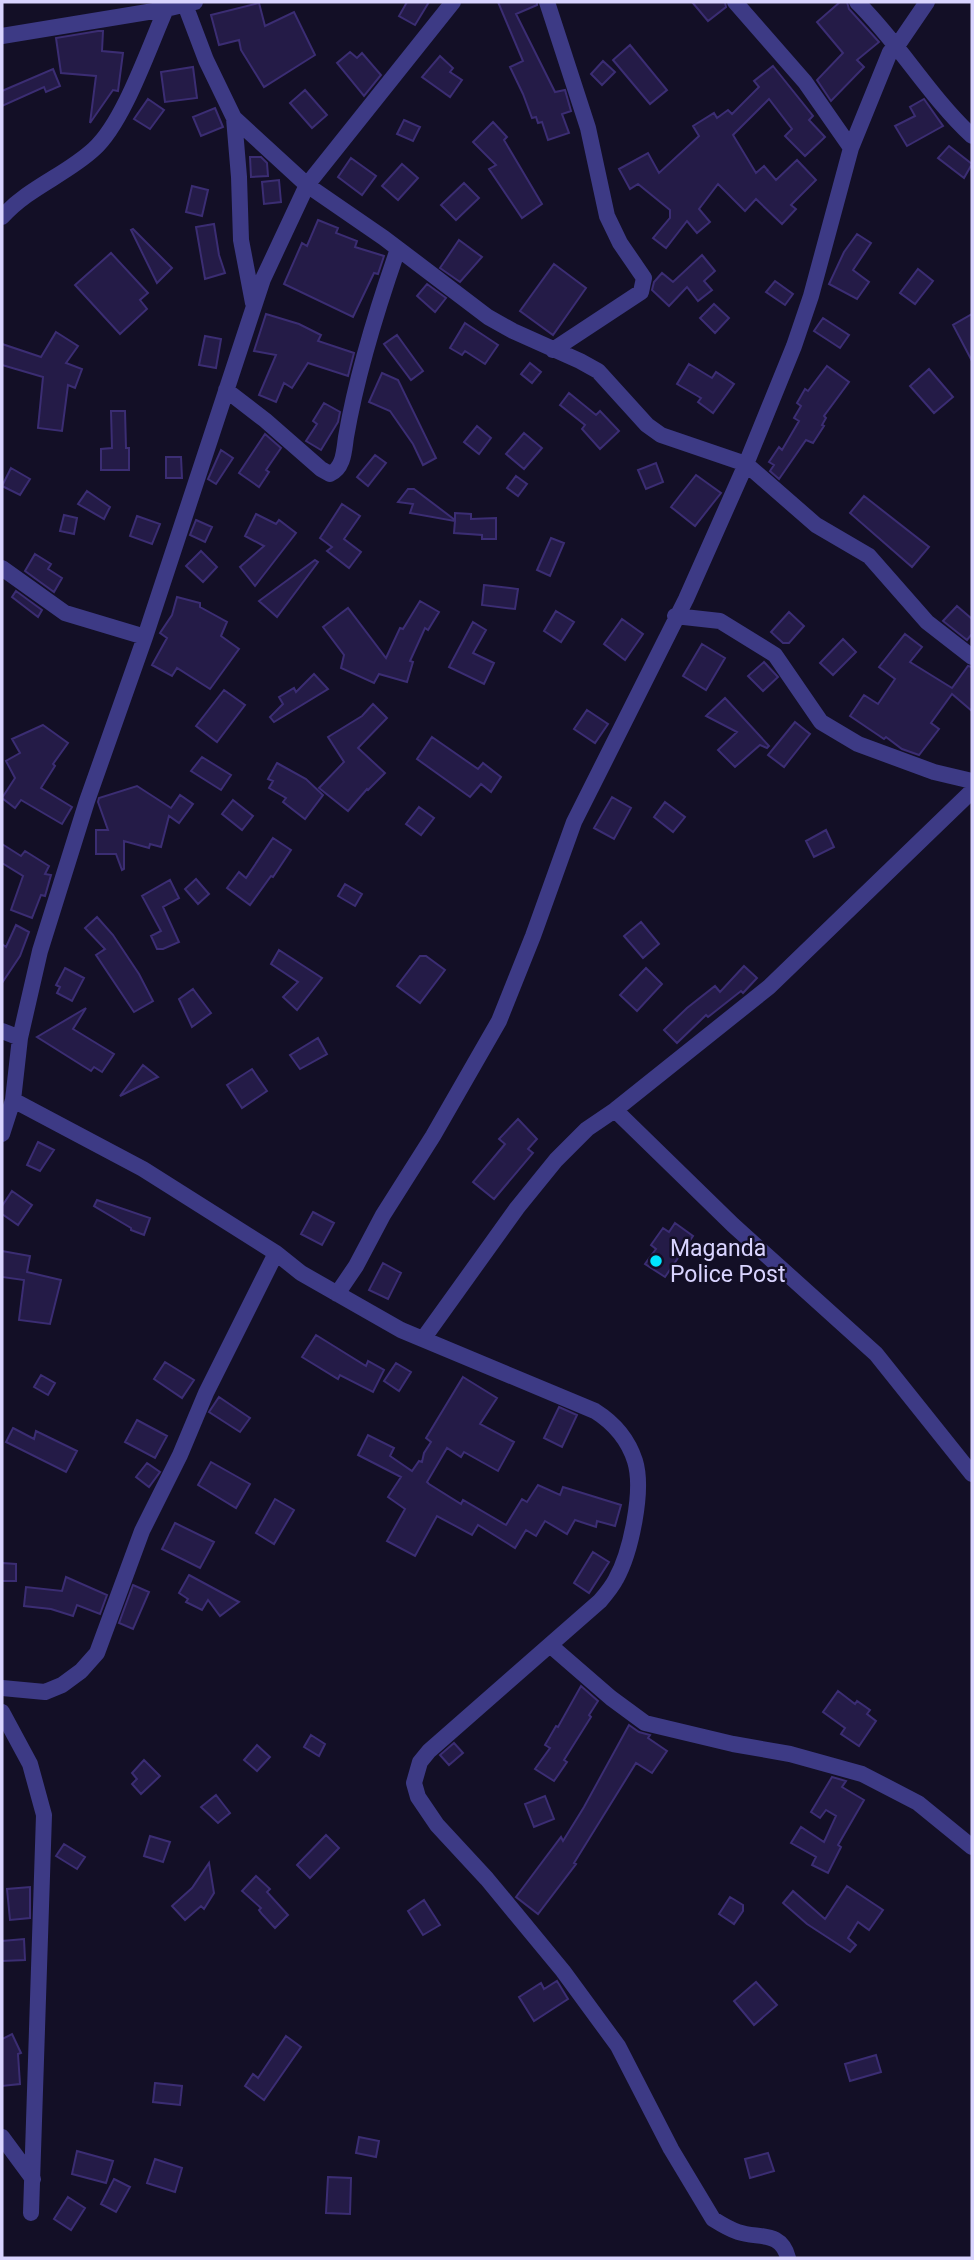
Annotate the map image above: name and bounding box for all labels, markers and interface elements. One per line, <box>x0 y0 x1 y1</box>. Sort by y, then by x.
place label: Maganda Police Post <box>670 1235 785 1288</box>
marker: Maganda Police Post <box>648 1253 664 1269</box>

